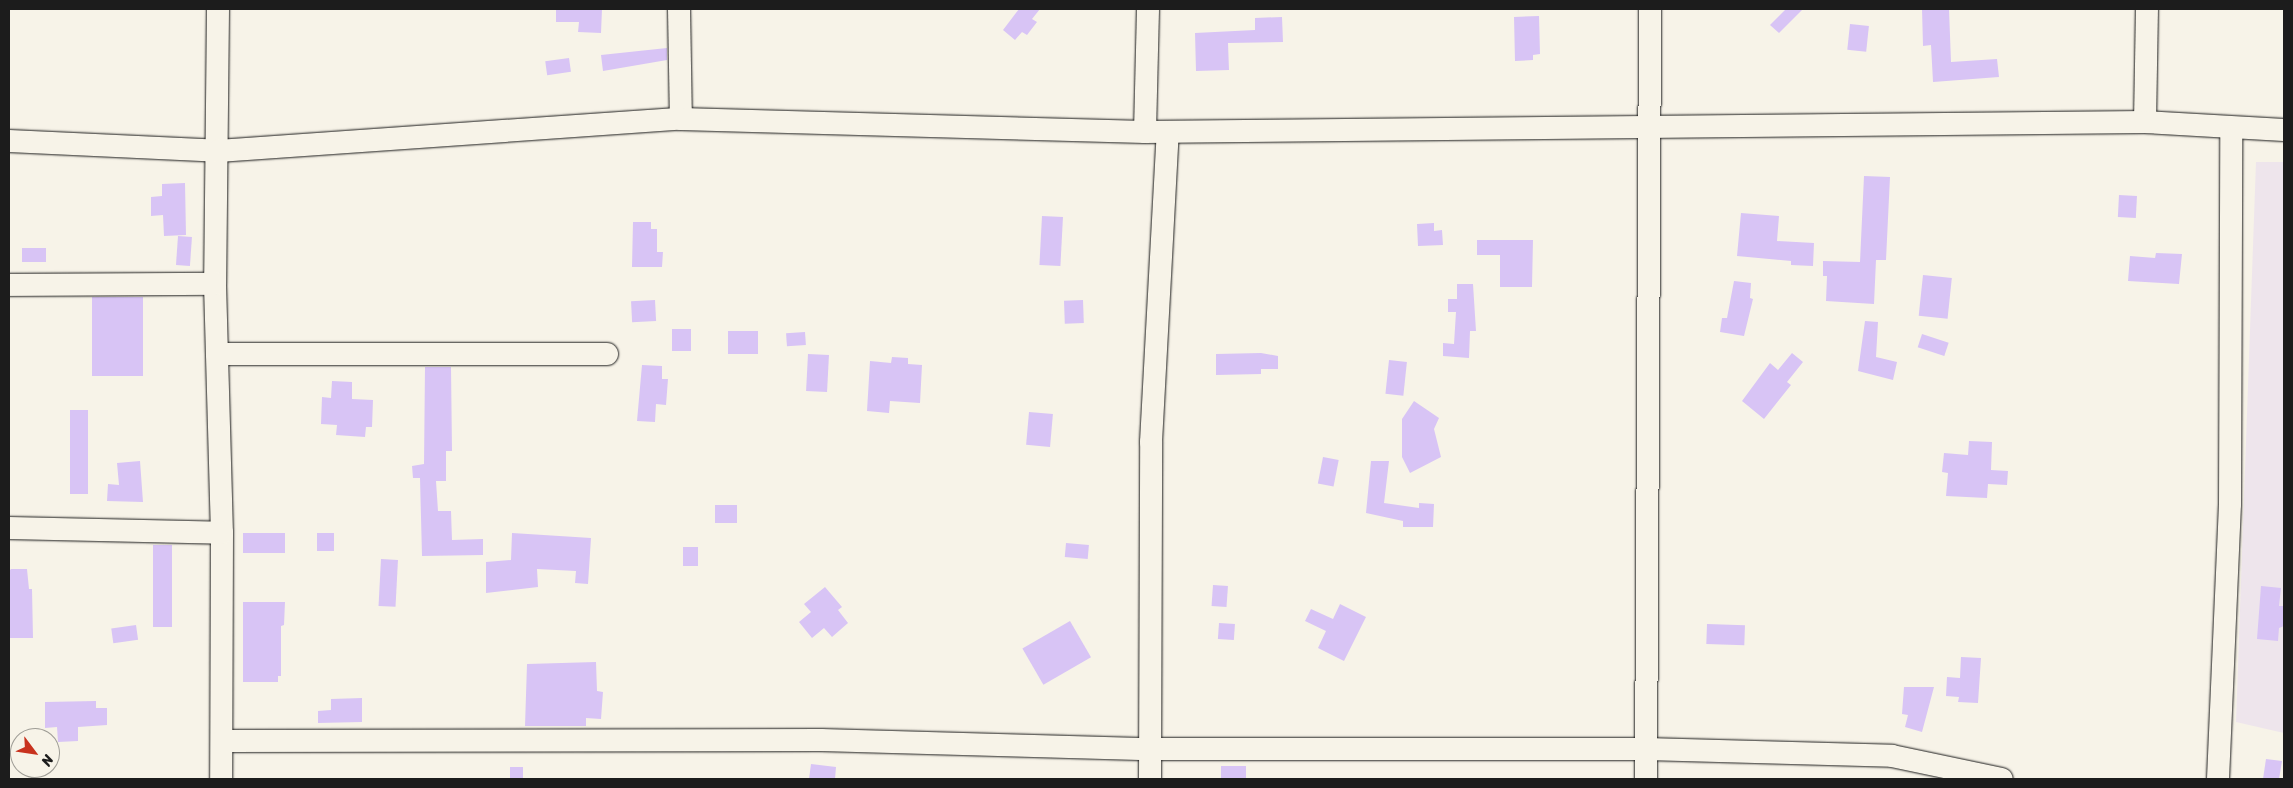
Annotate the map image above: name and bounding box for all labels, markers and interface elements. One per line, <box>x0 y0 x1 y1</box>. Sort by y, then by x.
north arrow <box>10 728 60 778</box>
text: N <box>34 750 61 771</box>

